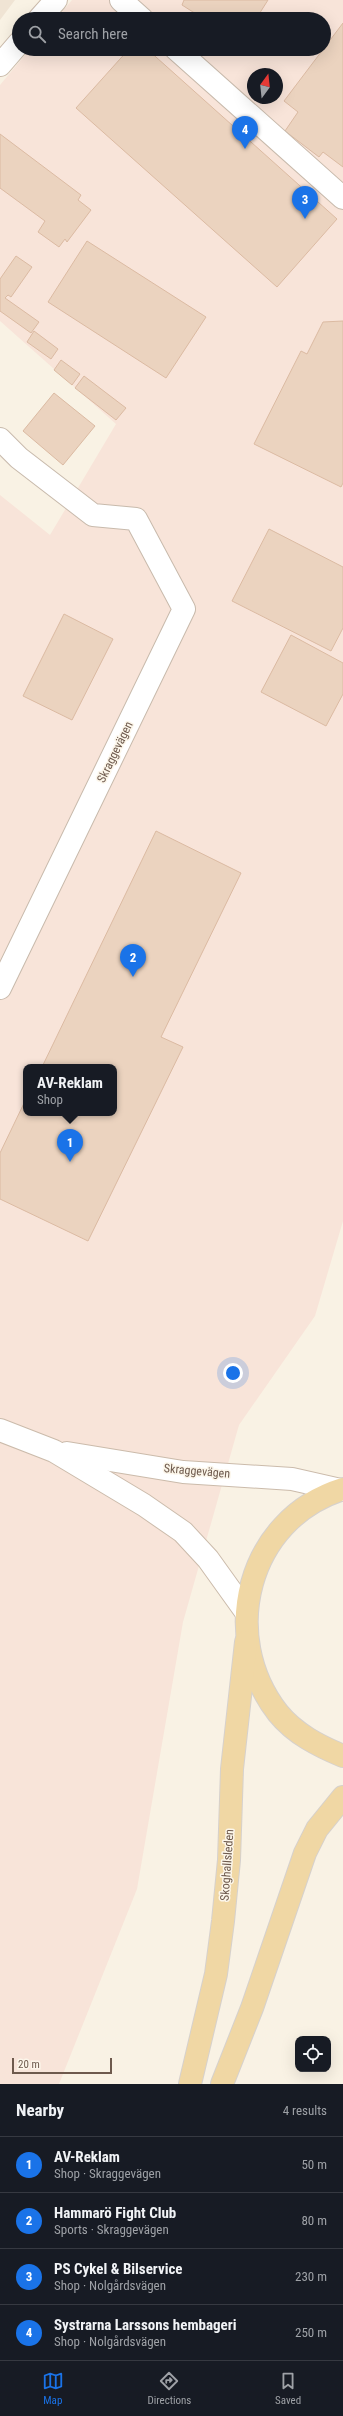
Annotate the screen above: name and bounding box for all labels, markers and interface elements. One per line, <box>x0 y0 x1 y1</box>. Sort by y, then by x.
search box <box>12 12 331 56</box>
icon: search <box>26 23 48 45</box>
text: Search here <box>58 25 128 43</box>
north arrow <box>247 68 283 104</box>
pin: 4 <box>232 116 258 149</box>
pin: 3 <box>292 186 318 219</box>
street label: Skraggevägen <box>94 719 136 785</box>
pin: 2 <box>120 944 146 977</box>
popup <box>23 1064 117 1116</box>
text: AV-Reklam <box>37 1074 103 1092</box>
text: Shop <box>37 1092 63 1107</box>
pin: 1 <box>57 1129 83 1162</box>
your location <box>223 1363 243 1383</box>
street label: Skraggevägen <box>163 1461 231 1481</box>
street label: Skoghallsleden <box>218 1828 237 1901</box>
map controls <box>295 2036 331 2072</box>
button: locate <box>295 2036 331 2072</box>
scale bar <box>12 2056 112 2075</box>
text: 20 m <box>18 2058 40 2071</box>
text: Nearby <box>16 2100 64 2120</box>
text: 4 results <box>283 2103 327 2118</box>
text: AV-Reklam <box>54 2148 120 2166</box>
text: 1 <box>26 2157 32 2172</box>
text: 50 m <box>301 2157 327 2172</box>
text: Shop · Skraggevägen <box>54 2166 161 2181</box>
text: Hammarö Fight Club <box>54 2204 176 2222</box>
text: 2 <box>26 2213 32 2228</box>
text: 80 m <box>301 2213 327 2228</box>
text: Sports · Skraggevägen <box>54 2222 169 2237</box>
text: PS Cykel & Bilservice <box>54 2260 183 2278</box>
text: 3 <box>26 2269 32 2284</box>
text: 230 m <box>295 2269 327 2284</box>
text: Shop · Nolgårdsvägen <box>54 2278 166 2293</box>
text: Systrarna Larssons hembageri <box>54 2316 236 2334</box>
text: 4 <box>26 2325 32 2340</box>
text: 250 m <box>295 2325 327 2340</box>
text: Shop · Nolgårdsvägen <box>54 2334 166 2349</box>
tab: Map <box>42 2370 64 2407</box>
tab: Directions <box>147 2370 191 2407</box>
tab: Saved <box>275 2370 301 2407</box>

